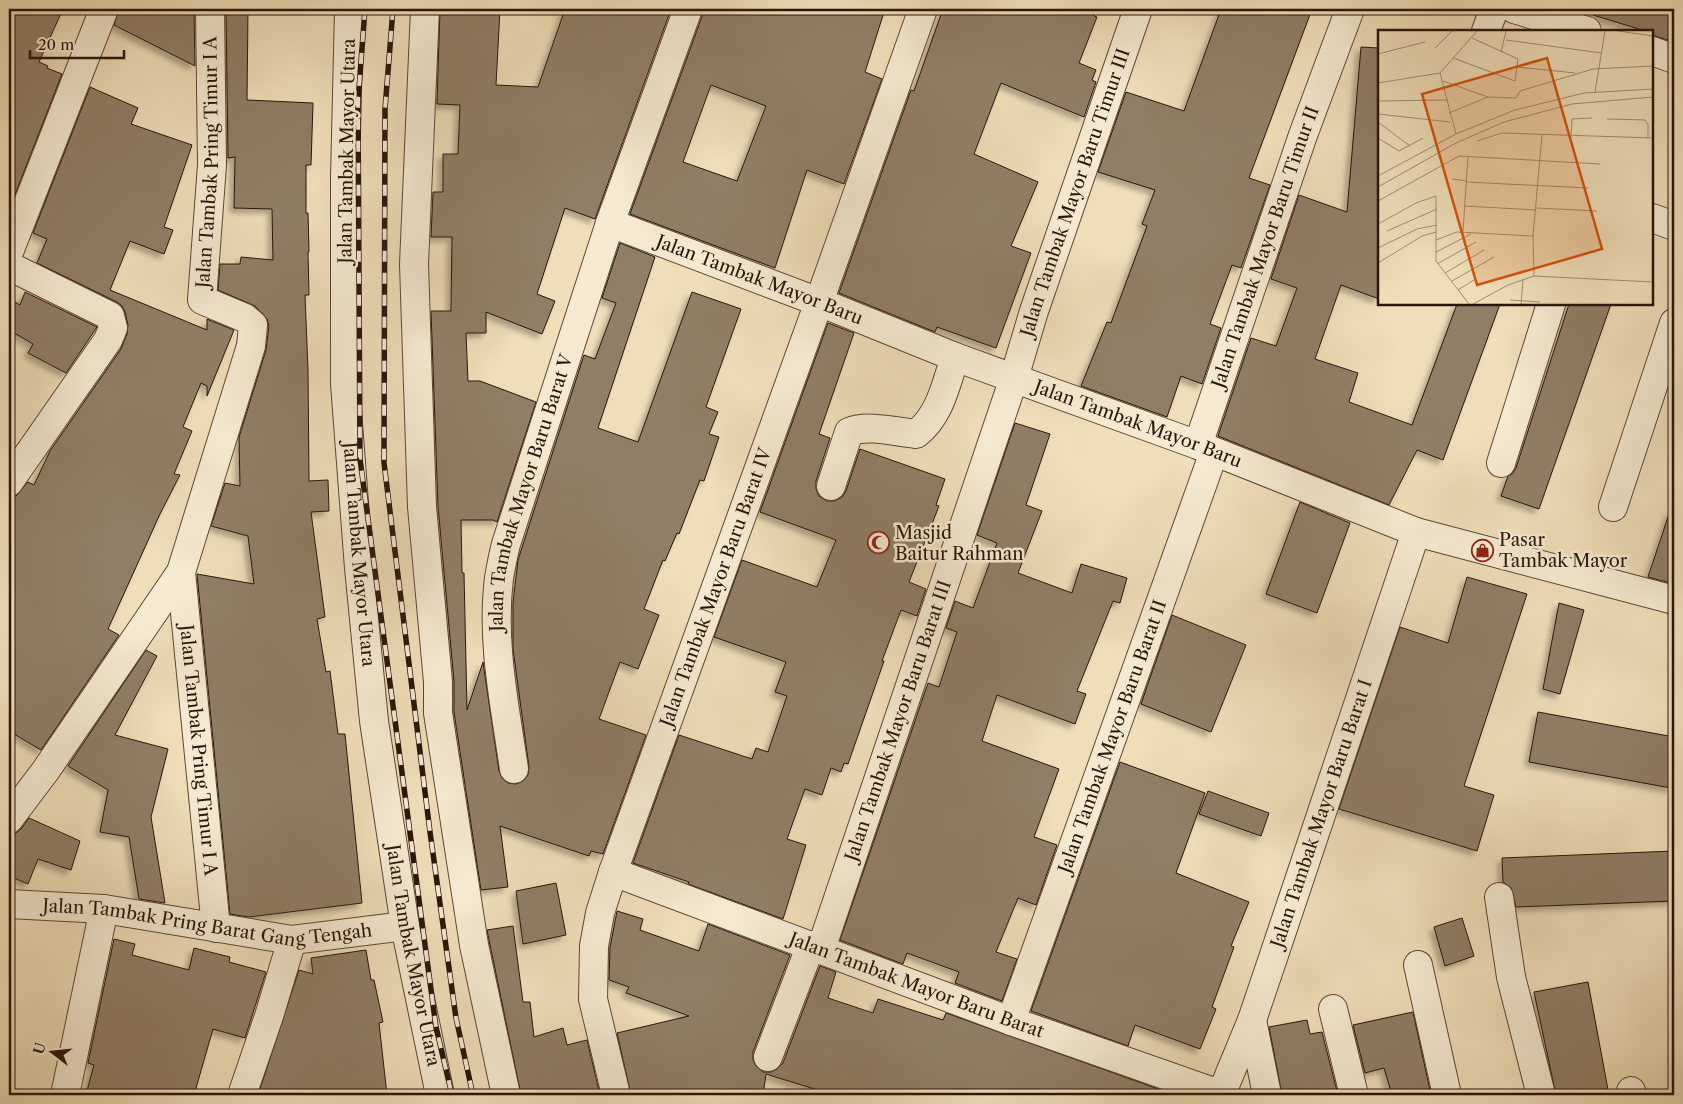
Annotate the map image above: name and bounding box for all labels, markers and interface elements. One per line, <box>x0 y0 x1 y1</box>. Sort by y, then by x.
scale bar <box>30 28 124 60</box>
inset map <box>1378 30 1653 305</box>
text: 20 m <box>38 35 74 54</box>
street label: Jalan Tambak Pring Timur I A <box>192 35 223 292</box>
street label: Jalan Tambak Mayor Utara <box>334 38 360 267</box>
street label: Jalan Tambak Mayor Baru Timur III <box>1015 46 1135 342</box>
street label: Jalan Tambak Mayor Baru Timur II <box>1206 103 1324 394</box>
street label: Jalan Tambak Mayor Baru <box>650 229 866 330</box>
street label: Jalan Tambak Mayor Baru Barat V <box>486 351 578 635</box>
street label: Jalan Tambak Mayor Baru <box>1028 375 1245 472</box>
street label: Jalan Tambak Mayor Utara <box>338 438 380 668</box>
street label: Jalan Tambak Mayor Baru Barat IV <box>654 444 777 732</box>
place label: Masjid Baitur Rahman <box>895 522 1023 565</box>
place label: Pasar Tambak Mayor <box>1499 529 1628 572</box>
mosque icon: Masjid Baitur Rahman <box>867 531 891 555</box>
shop icon: Pasar Tambak Mayor <box>1471 538 1495 562</box>
street label: Jalan Tambak Mayor Baru Barat III <box>840 577 956 867</box>
street label: Jalan Tambak Mayor Baru Barat II <box>1053 597 1171 879</box>
street label: Jalan Tambak Pring Timur I A <box>175 621 222 877</box>
street label: Jalan Tambak Mayor Baru Barat I <box>1265 676 1377 953</box>
street label: Jalan Tambak Mayor Utara <box>381 840 445 1069</box>
street label: Jalan Tambak Pring Barat Gang Tengah <box>39 895 373 951</box>
street label: Jalan Tambak Mayor Baru Barat <box>783 927 1047 1043</box>
north arrow <box>28 1026 78 1076</box>
text: U <box>29 1040 50 1056</box>

